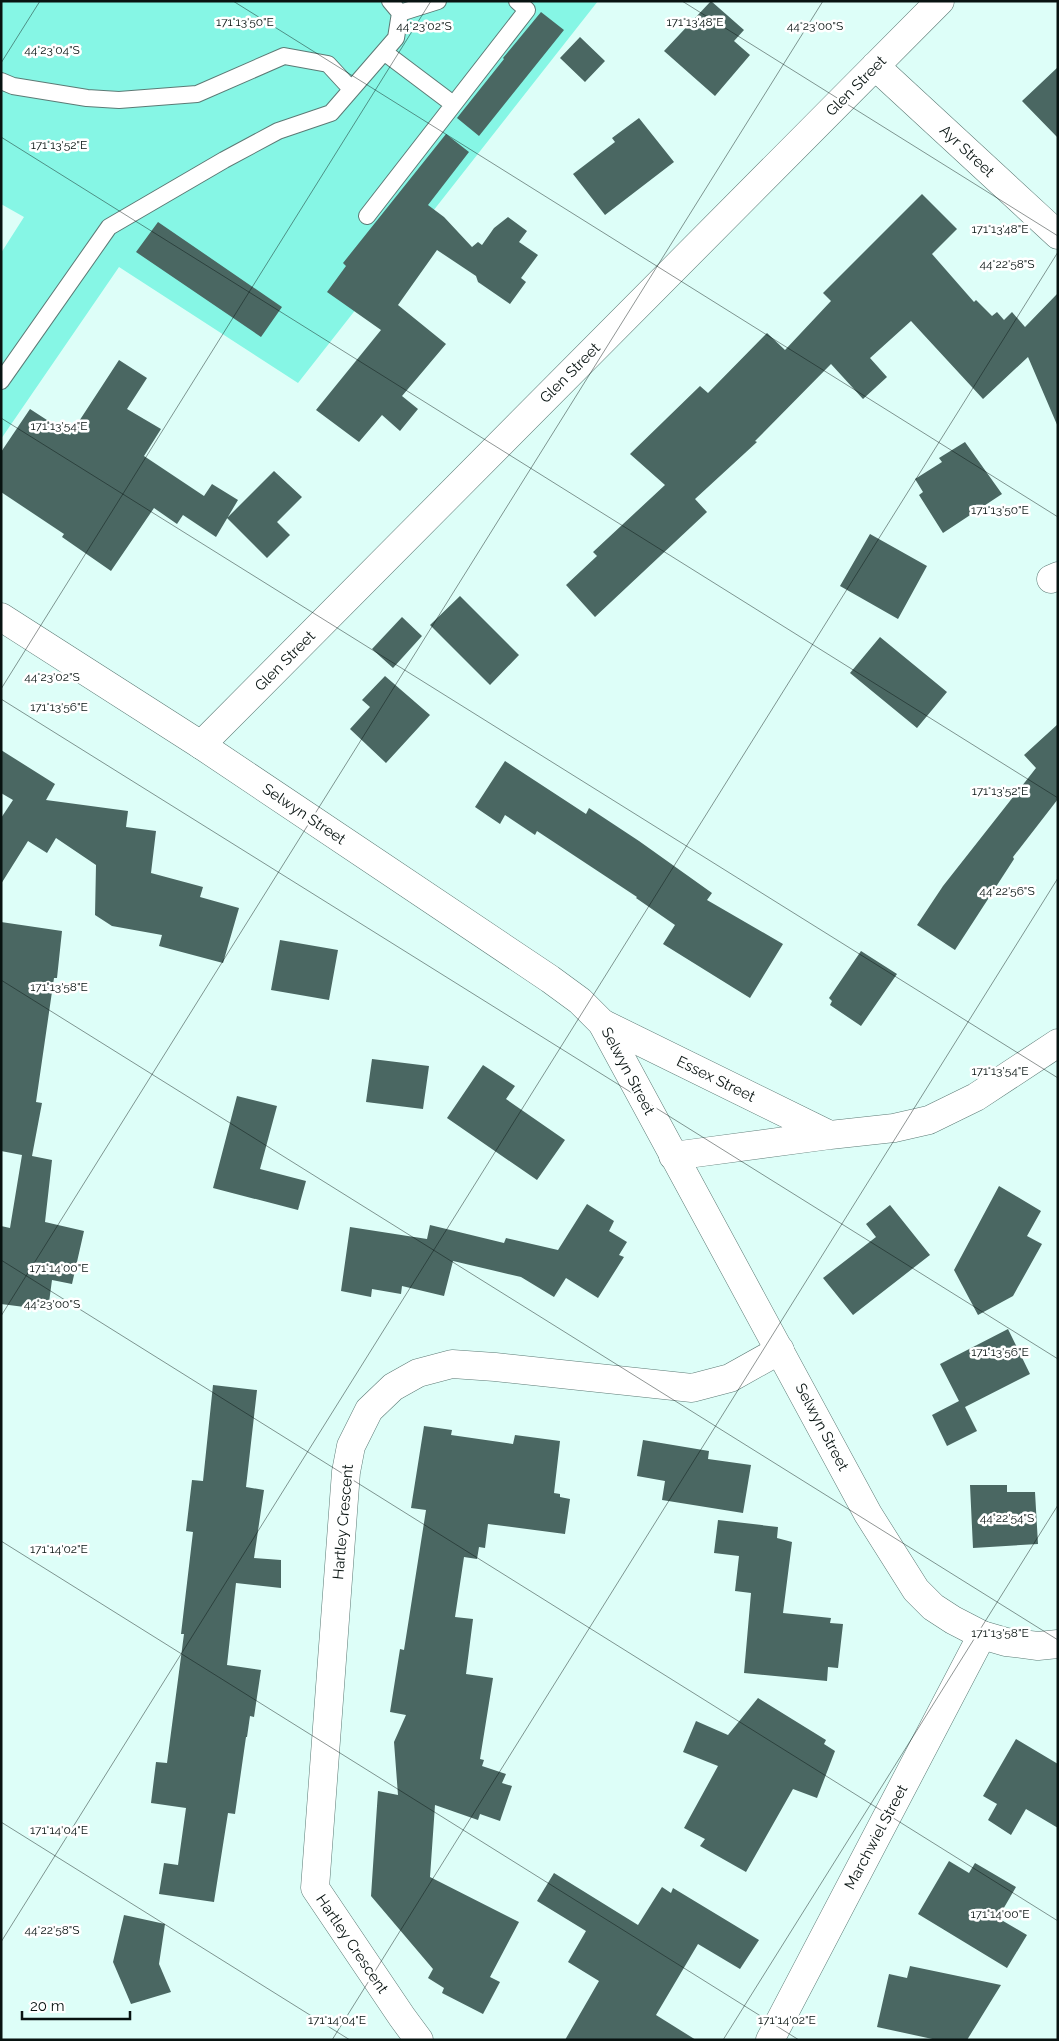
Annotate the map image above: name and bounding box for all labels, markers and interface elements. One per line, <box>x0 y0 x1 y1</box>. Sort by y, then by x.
text: 171°13'50"E <box>216 15 274 29</box>
text: 171°13'48"E <box>667 15 723 29</box>
text: 44°23'02"S <box>396 19 452 33</box>
text: 44°23'00"S <box>787 19 843 33</box>
text: 44°23'04"S <box>24 43 80 57</box>
street label: Glen Street <box>822 52 890 120</box>
street label: Ayr Street <box>936 121 998 181</box>
text: 171°13'52"E <box>31 138 87 152</box>
text: 171°13'48"E <box>972 222 1028 236</box>
text: 44°22'58"S <box>979 257 1035 271</box>
street label: Glen Street <box>536 339 604 407</box>
text: 171°13'54"E <box>30 419 88 433</box>
text: 171°13'50"E <box>971 503 1029 517</box>
street label: Glen Street <box>251 627 319 695</box>
text: 44°23'02"S <box>24 670 80 684</box>
text: 171°13'56"E <box>30 700 88 714</box>
street label: Selwyn Street <box>259 780 349 848</box>
text: 171°13'52"E <box>972 784 1028 798</box>
text: 44°22'56"S <box>979 884 1035 898</box>
text: 171°13'58"E <box>30 980 88 994</box>
street label: Selwyn Street <box>597 1024 659 1118</box>
street label: Essex Street <box>674 1052 758 1106</box>
text: 171°13'54"E <box>971 1064 1029 1078</box>
text: 171°14'00"E <box>30 1261 88 1275</box>
text: 44°23'00"S <box>24 1297 80 1311</box>
text: 171°13'56"E <box>971 1345 1029 1359</box>
street label: Selwyn Street <box>791 1380 853 1474</box>
street label: Hartley Crescent <box>329 1464 357 1580</box>
text: 44°22'54"S <box>980 1511 1034 1525</box>
text: 171°14'02"E <box>30 1542 88 1556</box>
text: 171°13'58"E <box>971 1626 1029 1640</box>
street label: Marchwiel Street <box>841 1781 911 1893</box>
text: 171°14'04"E <box>30 1823 88 1837</box>
street label: Hartley Crescent <box>312 1891 392 1997</box>
text: 171°14'00"E <box>971 1907 1029 1921</box>
text: 44°22'58"S <box>24 1923 80 1937</box>
scale bar <box>22 1988 130 2020</box>
text: 20 m <box>30 1997 65 2015</box>
text: 171°14'04"E <box>308 2013 366 2027</box>
text: 171°14'02"E <box>758 2013 816 2027</box>

